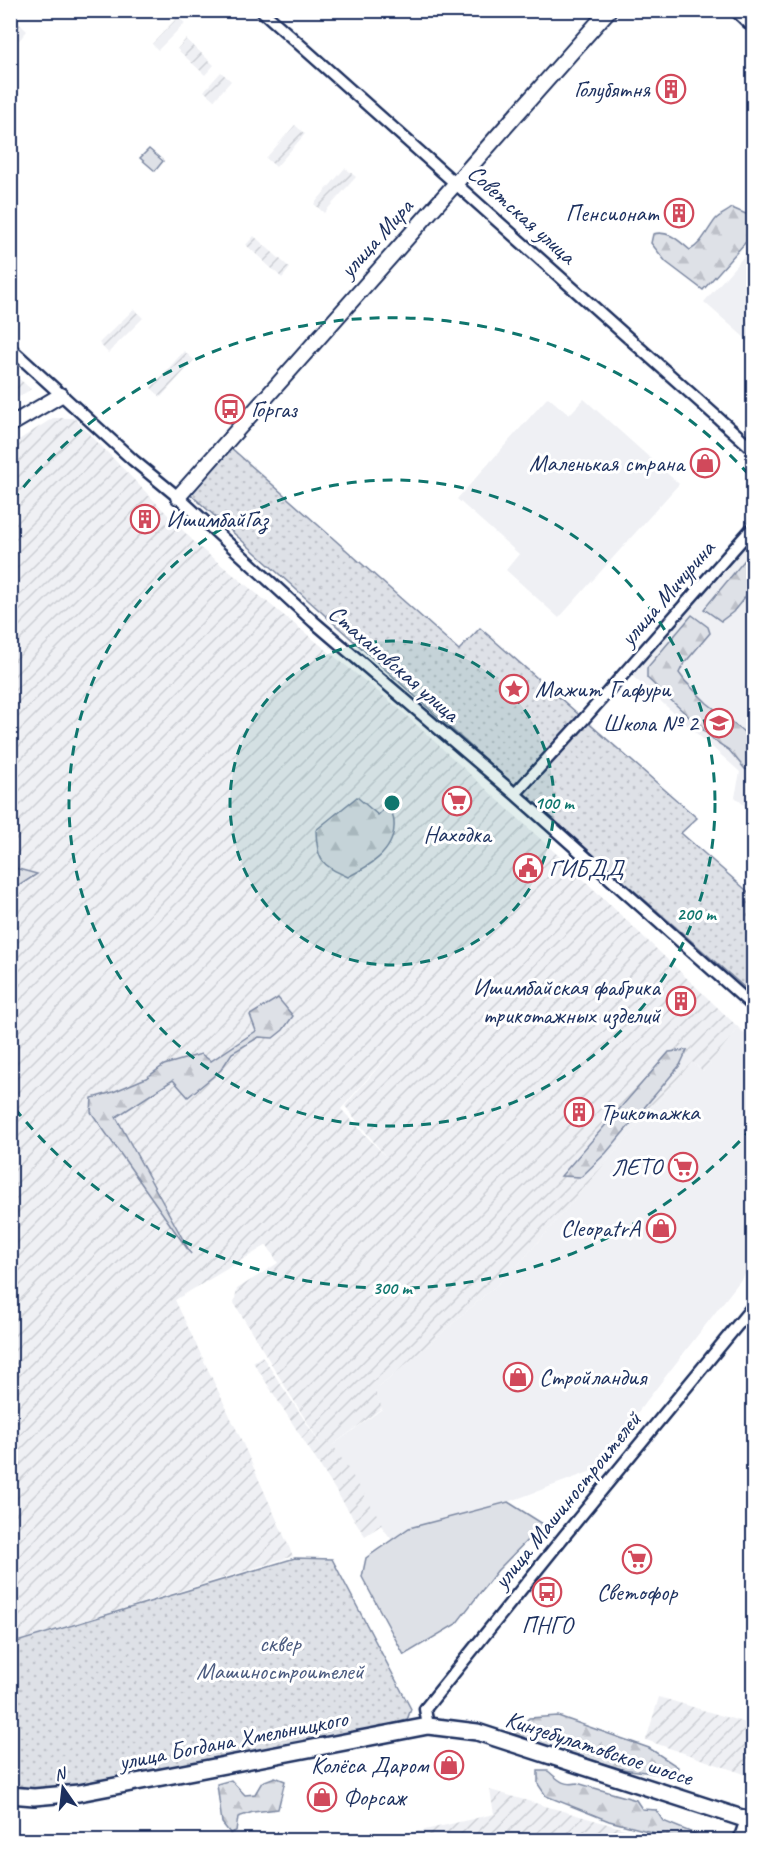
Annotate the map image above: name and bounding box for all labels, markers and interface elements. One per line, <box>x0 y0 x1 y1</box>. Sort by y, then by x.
building icon: Голубятня <box>655 73 687 105</box>
place label: Голубятня <box>574 74 651 104</box>
street label: Советская улица <box>462 158 583 271</box>
street label: улица Мира <box>331 191 420 285</box>
building icon: Пенсионат <box>663 197 695 229</box>
place label: Пенсионат <box>566 198 660 228</box>
bus stop icon: Горгаз <box>214 393 246 425</box>
place label: Горгаз <box>251 394 298 424</box>
shop icon: Маленькая страна <box>689 447 721 479</box>
place label: Маленькая страна <box>529 448 686 478</box>
building icon: ИшимбайГаз <box>129 503 161 535</box>
place label: ИшимбайГаз <box>166 504 270 535</box>
street label: улица Мичурина <box>612 533 722 654</box>
street label: Стахановская улица <box>322 598 467 729</box>
place icon: Мажит Гафури <box>498 673 530 705</box>
place label: Мажит Гафури <box>535 674 672 704</box>
school or university icon: Школа № 2 <box>703 707 735 739</box>
place label: Школа № 2 <box>603 708 700 738</box>
supermarket icon: Находка <box>441 785 473 817</box>
text: 100 m <box>535 792 575 814</box>
centre of rings <box>382 793 402 813</box>
place label: Находка <box>424 819 493 849</box>
public building icon: ГИБДД <box>512 852 544 884</box>
place label: ГИБДД <box>549 853 626 883</box>
text: 200 m <box>677 903 717 925</box>
place label: Ишимбайская фабрика трикотажных изделий <box>473 972 662 1030</box>
building icon: Ишимбайская фабрика трикотажных изделий <box>665 985 697 1017</box>
building icon: Трикотажка <box>563 1096 595 1128</box>
place label: Трикотажка <box>600 1097 701 1127</box>
supermarket icon: ЛЕТО <box>667 1151 699 1183</box>
place label: ЛЕТО <box>611 1152 664 1182</box>
shop icon: CleopatrA <box>645 1212 677 1244</box>
place label: CleopatrA <box>561 1213 641 1243</box>
text: 300 m <box>373 1277 413 1299</box>
shop icon: Стройландия <box>502 1361 534 1393</box>
place label: Стройландия <box>539 1362 648 1392</box>
street label: улица Машиностроителей <box>485 1404 649 1596</box>
supermarket icon: Светофор <box>621 1543 653 1575</box>
bus stop icon: ПНГО <box>531 1576 563 1608</box>
place label: Светофор <box>597 1577 678 1607</box>
place label: ПНГО <box>522 1610 576 1640</box>
park label: сквер Машиностроителей <box>196 1628 366 1686</box>
street label: улица Богдана Хмельницкого <box>114 1703 351 1777</box>
street label: Кинзебулатовское шоссе <box>502 1704 698 1793</box>
shop icon: Колёса Даром <box>433 1749 465 1781</box>
place label: Колёса Даром <box>311 1750 429 1780</box>
north arrow <box>33 1758 93 1818</box>
text: N <box>52 1763 70 1785</box>
shop icon: Форсаж <box>306 1781 338 1813</box>
place label: Форсаж <box>343 1782 408 1812</box>

